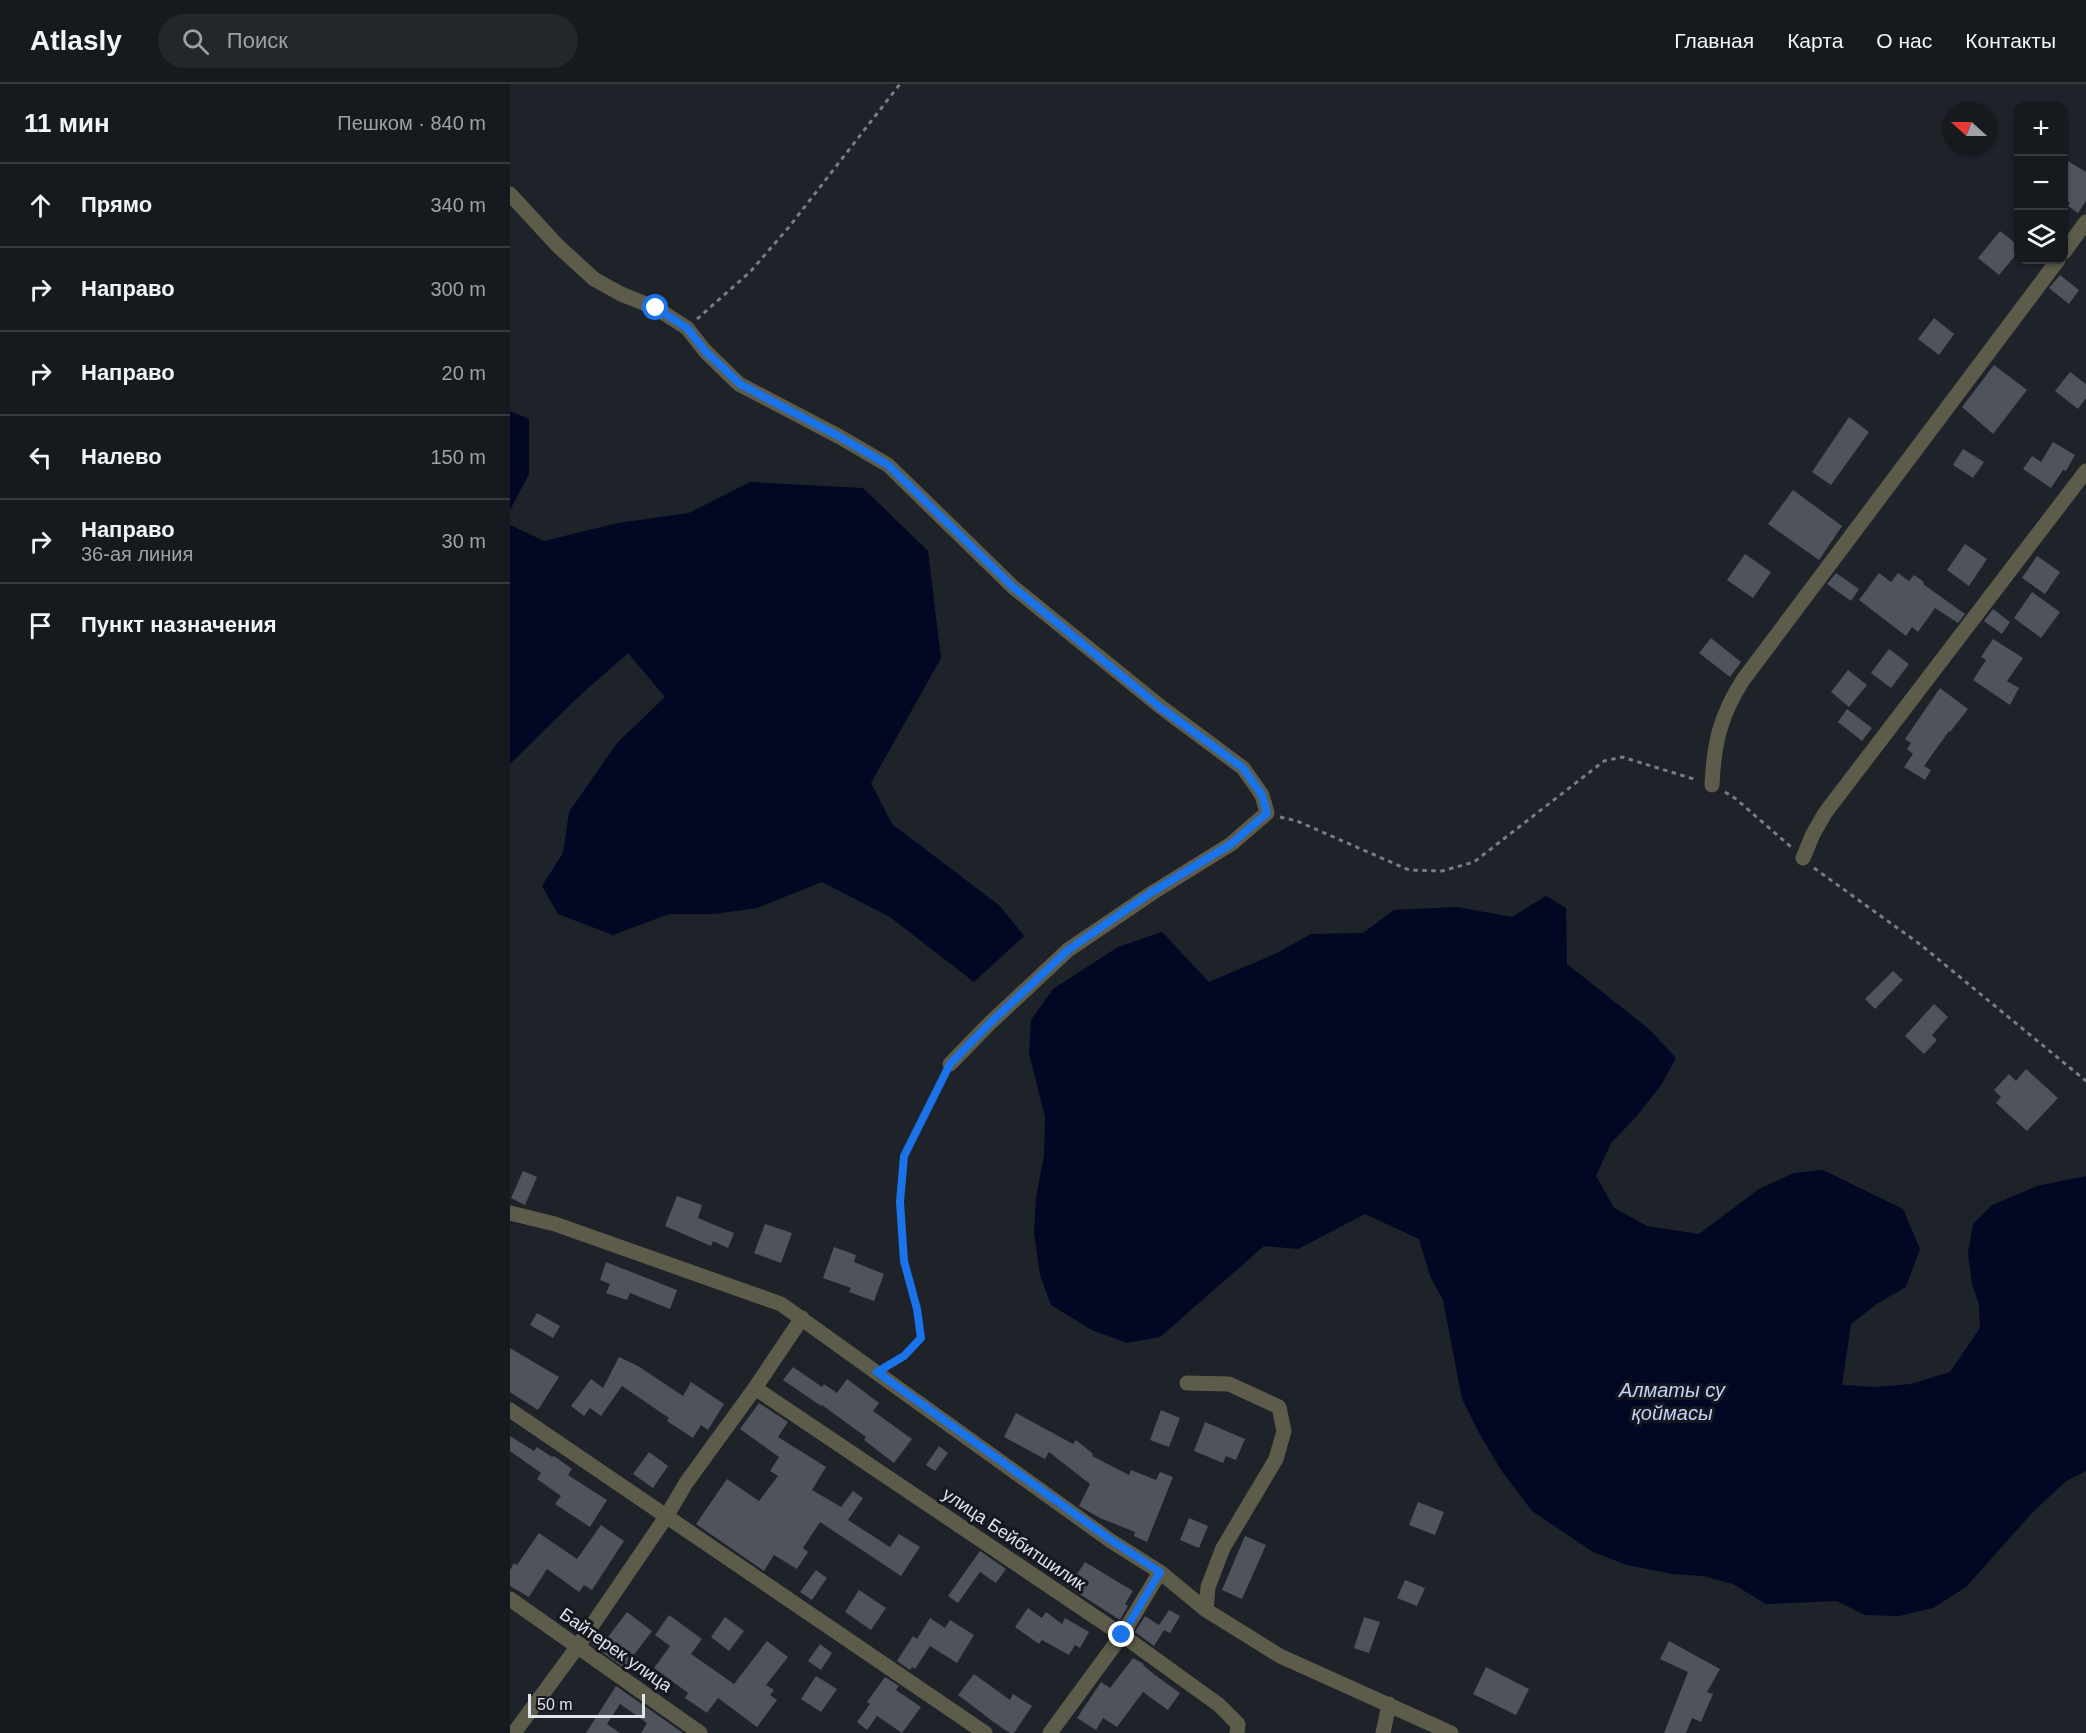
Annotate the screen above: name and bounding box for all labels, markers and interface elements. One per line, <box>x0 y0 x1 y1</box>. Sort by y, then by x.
search box <box>158 14 578 68</box>
text: Atlasly <box>30 25 122 56</box>
icon: search <box>179 25 212 58</box>
text: Поиск <box>227 28 288 53</box>
text: Главная <box>1674 29 1754 52</box>
text: Карта <box>1787 29 1843 52</box>
text: О нас <box>1876 29 1932 52</box>
text: Контакты <box>1965 29 2056 52</box>
north arrow <box>1942 102 1996 156</box>
map controls <box>2014 102 2068 264</box>
button: + <box>2014 102 2068 156</box>
text: 11 мин <box>24 108 110 138</box>
text: Пешком · 840 m <box>337 112 486 134</box>
button: − <box>2014 156 2068 210</box>
icon: ahead <box>24 189 57 222</box>
text: Прямо <box>81 192 152 217</box>
text: 340 m <box>430 194 486 216</box>
button: layers <box>2014 210 2068 264</box>
icon: right <box>24 273 57 306</box>
text: Направо <box>81 276 175 301</box>
text: 300 m <box>430 278 486 300</box>
route start <box>642 294 668 320</box>
icon: right <box>24 357 57 390</box>
text: Направо <box>81 360 175 385</box>
text: 20 m <box>442 362 486 384</box>
icon: left <box>24 441 57 474</box>
text: Налево <box>81 444 162 469</box>
text: 150 m <box>430 446 486 468</box>
text: Направо <box>81 517 175 542</box>
icon: right <box>24 525 57 558</box>
text: 30 m <box>442 530 486 552</box>
text: 36-ая линия <box>81 543 193 565</box>
icon: arrive <box>24 609 57 642</box>
text: Пункт назначения <box>81 612 277 637</box>
water label: Алматы су қоймасы <box>1618 1379 1726 1424</box>
street label: улица Бейбитшилик <box>939 1484 1089 1594</box>
street label: Байтерек улица <box>556 1604 677 1697</box>
route end <box>1108 1621 1134 1647</box>
scale bar <box>528 1691 645 1718</box>
text: 50 m <box>537 1696 573 1713</box>

